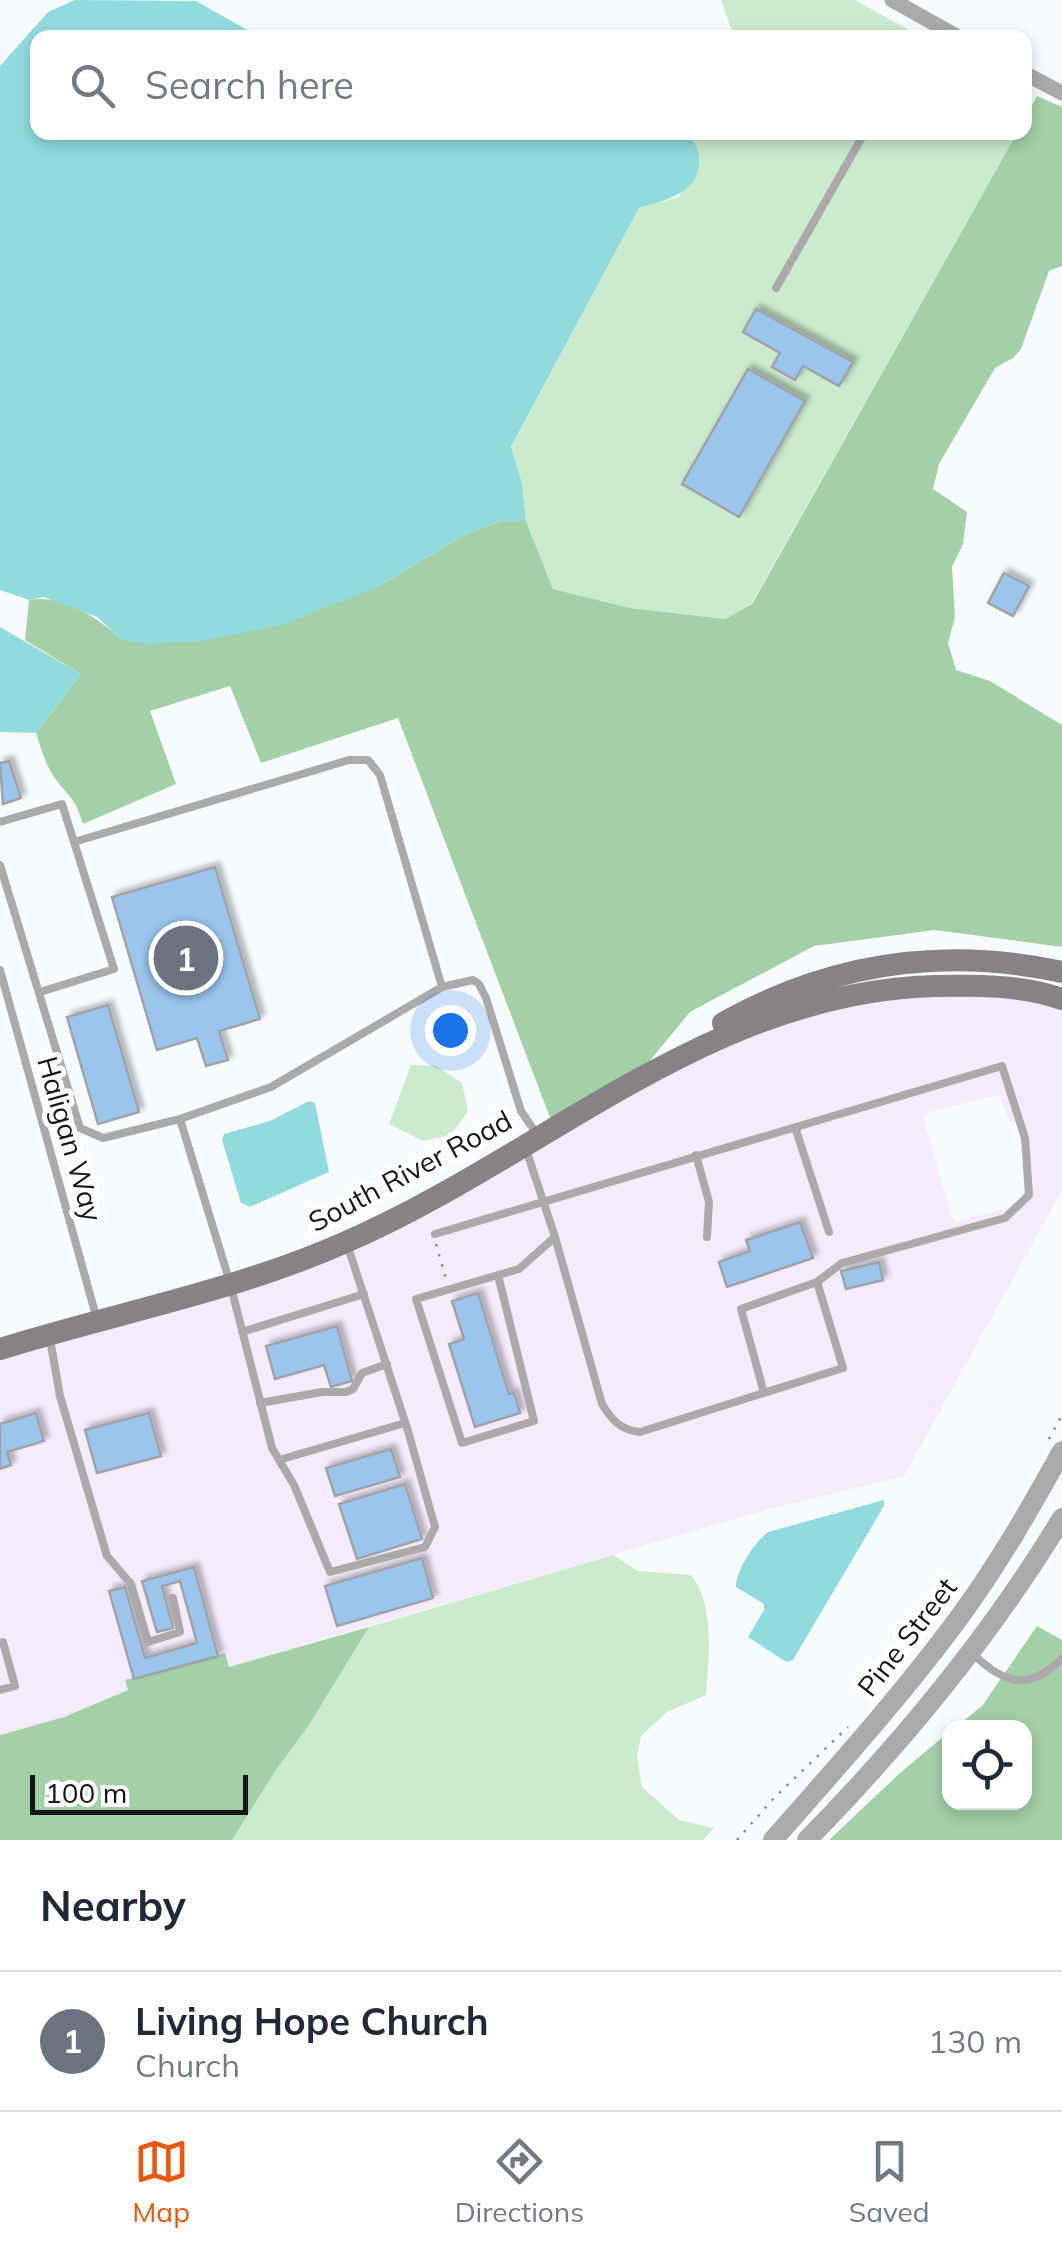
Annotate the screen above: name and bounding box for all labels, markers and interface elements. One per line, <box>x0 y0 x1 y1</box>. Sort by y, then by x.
search box <box>30 30 1032 140</box>
icon: search <box>65 58 120 113</box>
text: Search here <box>145 61 354 109</box>
pin: 1 <box>154 920 218 996</box>
your location <box>425 1005 476 1056</box>
street label: Haligan Way <box>30 1052 111 1226</box>
street label: South River Road <box>302 1102 517 1239</box>
street label: Pine Street <box>849 1570 964 1703</box>
map controls <box>942 1720 1032 1810</box>
button: locate <box>942 1720 1032 1810</box>
scale bar <box>30 1770 248 1814</box>
text: 100 m <box>45 1775 127 1810</box>
text: Nearby <box>40 1879 186 1932</box>
text: Living Hope Church <box>135 1997 489 2045</box>
text: 1 <box>63 2021 82 2061</box>
text: 130 m <box>928 2021 1022 2061</box>
text: Church <box>135 2045 240 2085</box>
tab: Map <box>132 2134 190 2229</box>
tab: Directions <box>455 2134 584 2229</box>
tab: Saved <box>849 2134 930 2229</box>

